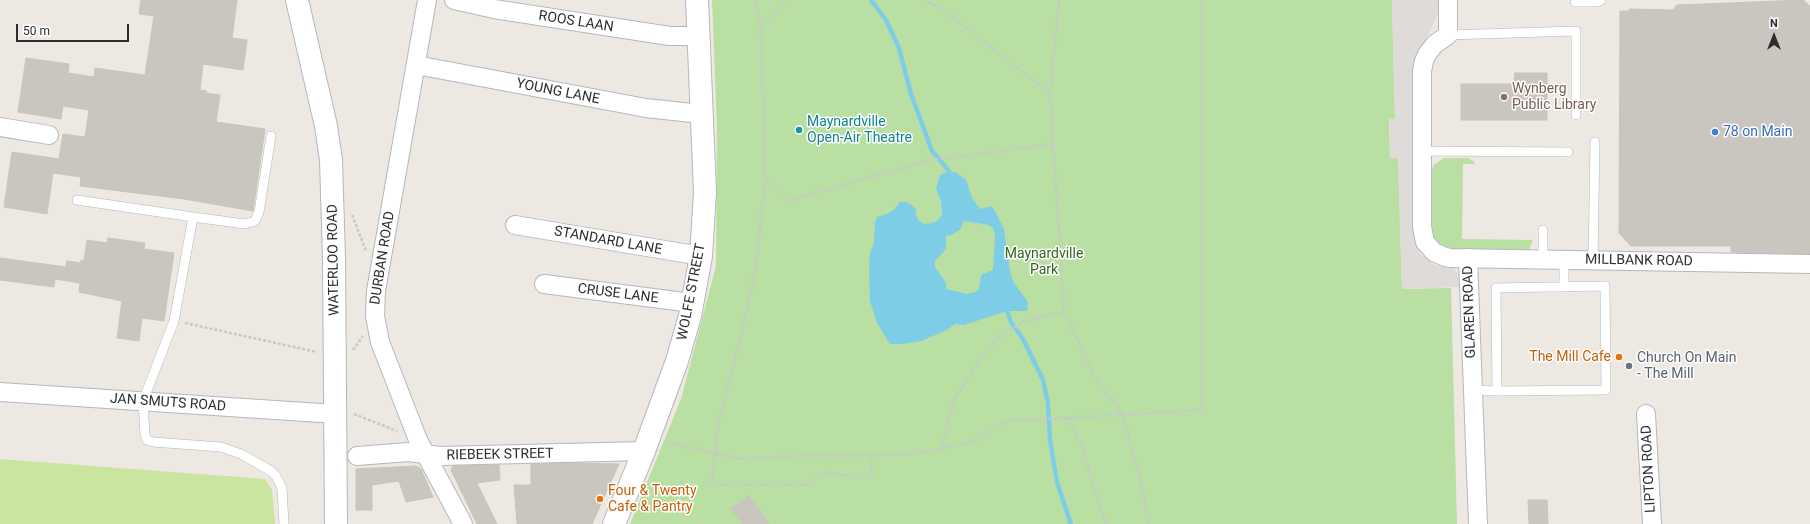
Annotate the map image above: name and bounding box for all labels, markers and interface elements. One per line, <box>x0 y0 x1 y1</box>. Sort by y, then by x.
street label: ROOS LAAN <box>537 8 615 36</box>
scale bar <box>18 16 131 42</box>
north arrow <box>1754 16 1794 56</box>
text: N <box>1770 17 1778 30</box>
text: 50 m <box>23 24 50 38</box>
street label: YOUNG LANE <box>515 76 601 108</box>
place label: Wynberg Public Library <box>1512 81 1596 114</box>
marker: Wynberg Public Library <box>1499 92 1509 102</box>
place label: Maynardville Open-Air Theatre <box>807 114 912 146</box>
place label: 78 on Main <box>1723 124 1792 140</box>
marker: Maynardville Open-Air Theatre <box>794 125 804 135</box>
marker: 78 on Main <box>1710 127 1720 137</box>
street label: WATERLOO ROAD <box>325 204 343 316</box>
street label: DURBAN ROAD <box>367 210 399 306</box>
street label: STANDARD LANE <box>553 223 663 259</box>
street label: WOLFE STREET <box>674 242 710 342</box>
park label: Maynardville Park <box>1005 246 1083 278</box>
street label: MILLBANK ROAD <box>1585 252 1693 270</box>
street label: GLAREN ROAD <box>1460 265 1480 359</box>
street label: CRUSE LANE <box>577 281 659 307</box>
place label: The Mill Cafe <box>1529 349 1611 365</box>
place label: Church On Main - The Mill <box>1637 350 1736 382</box>
marker: The Mill Cafe <box>1614 352 1624 362</box>
marker: Church On Main - The Mill <box>1624 361 1634 371</box>
street label: JAN SMUTS ROAD <box>109 391 227 415</box>
street label: LIPTON ROAD <box>1638 425 1660 513</box>
street label: RIEBEEK STREET <box>446 446 554 464</box>
place label: Four & Twenty Cafe & Pantry <box>608 483 697 516</box>
marker: Four & Twenty Cafe & Pantry <box>595 494 605 504</box>

